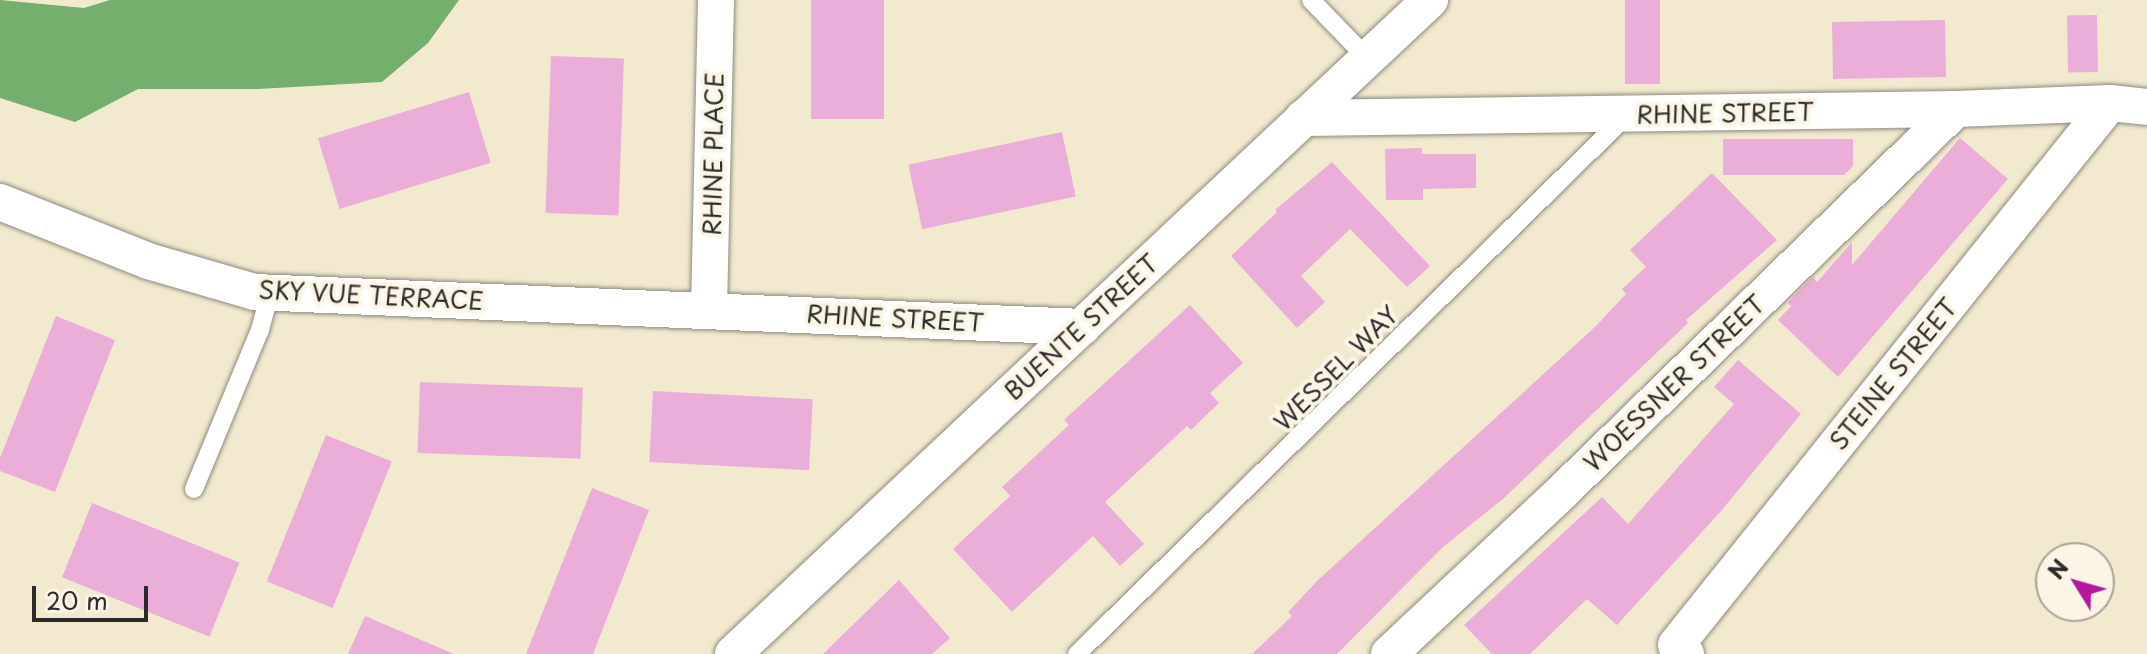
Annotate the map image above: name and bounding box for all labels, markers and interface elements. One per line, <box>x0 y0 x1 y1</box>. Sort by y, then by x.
street label: RHINE PLACE <box>697 72 729 236</box>
street label: RHINE STREET <box>1635 97 1815 129</box>
street label: BUENTE STREET <box>997 248 1165 406</box>
street label: SKY VUE TERRACE <box>257 275 485 315</box>
street label: WOESSNER STREET <box>1577 288 1771 478</box>
street label: STEINE STREET <box>1823 292 1963 456</box>
street label: RHINE STREET <box>805 299 985 337</box>
street label: WESSEL WAY <box>1268 300 1404 436</box>
north arrow <box>2035 542 2115 622</box>
text: N <box>2039 552 2075 585</box>
scale bar <box>36 570 152 620</box>
text: 20 m <box>46 582 108 618</box>

